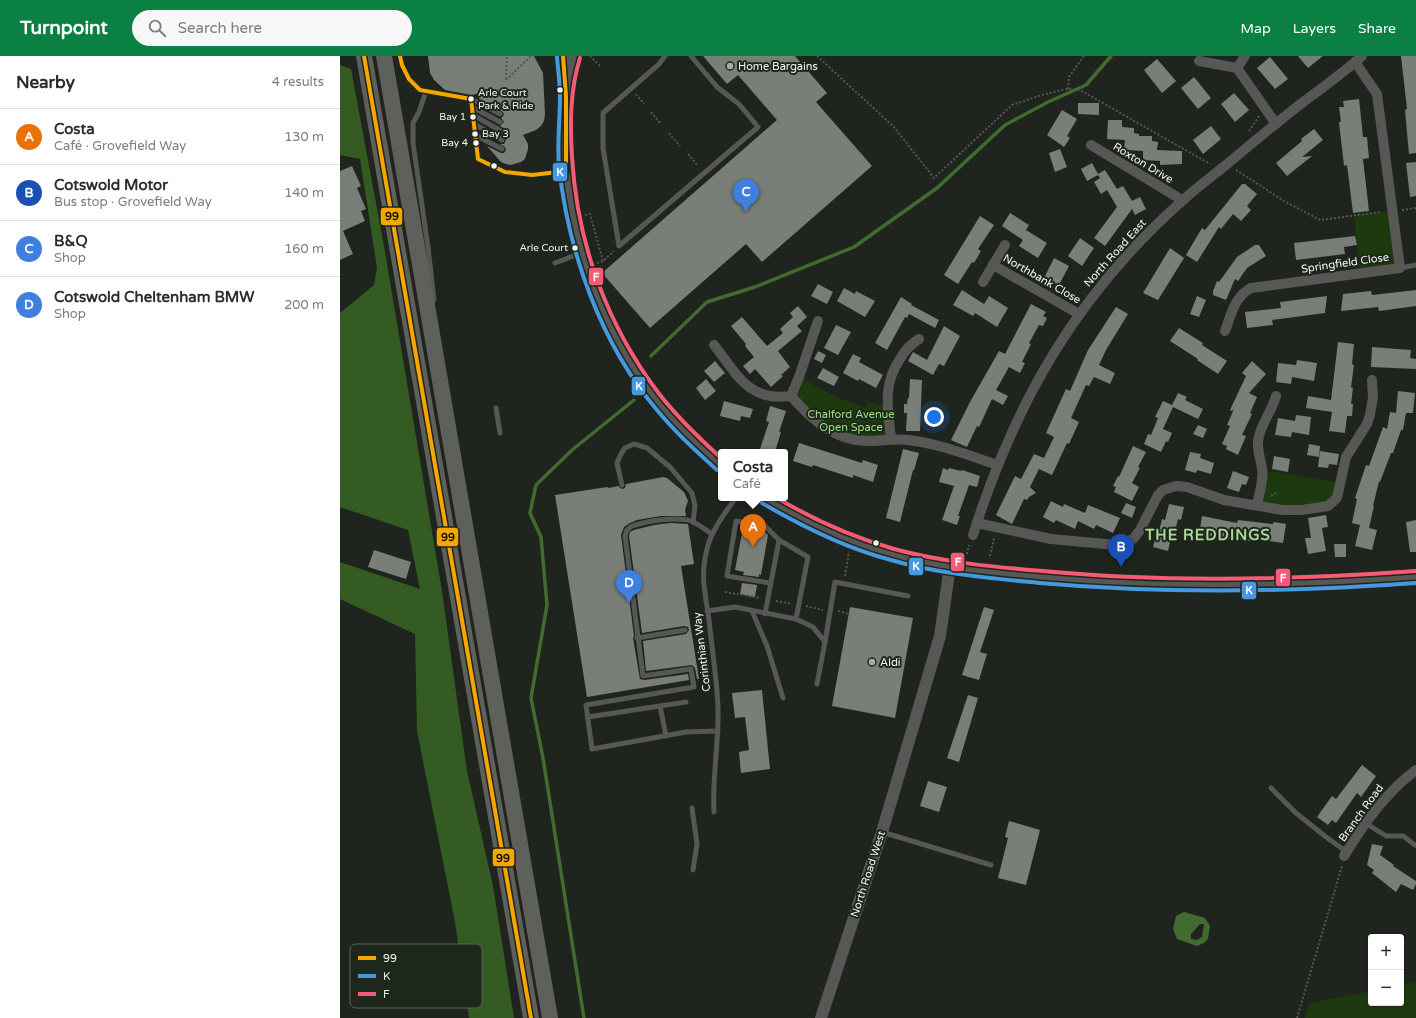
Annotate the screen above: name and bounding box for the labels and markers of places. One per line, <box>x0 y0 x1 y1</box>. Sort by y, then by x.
place label: Home Bargains <box>738 60 818 73</box>
marker: Home Bargains <box>725 61 735 71</box>
unlabelled marker <box>555 85 565 95</box>
place label: Arle Court Park & Ride <box>478 87 534 112</box>
marker: Arle Court Park & Ride <box>466 94 476 104</box>
place label: Bay 1 <box>439 111 466 123</box>
marker: Bay 1 <box>468 112 478 122</box>
place label: Bay 3 <box>482 128 509 140</box>
marker: Bay 3 <box>470 129 480 139</box>
place label: Bay 4 <box>441 137 468 149</box>
marker: Bay 4 <box>471 138 481 148</box>
unlabelled marker <box>489 161 499 171</box>
pin: C <box>733 179 759 212</box>
place label: Arle Court <box>519 242 568 254</box>
marker: Arle Court <box>570 243 580 253</box>
pin: A <box>740 514 766 547</box>
pin: B <box>1108 534 1134 567</box>
unlabelled marker <box>871 538 881 548</box>
pin: D <box>616 570 642 603</box>
place label: Aldi <box>880 656 901 669</box>
marker: Aldi <box>867 657 877 667</box>

